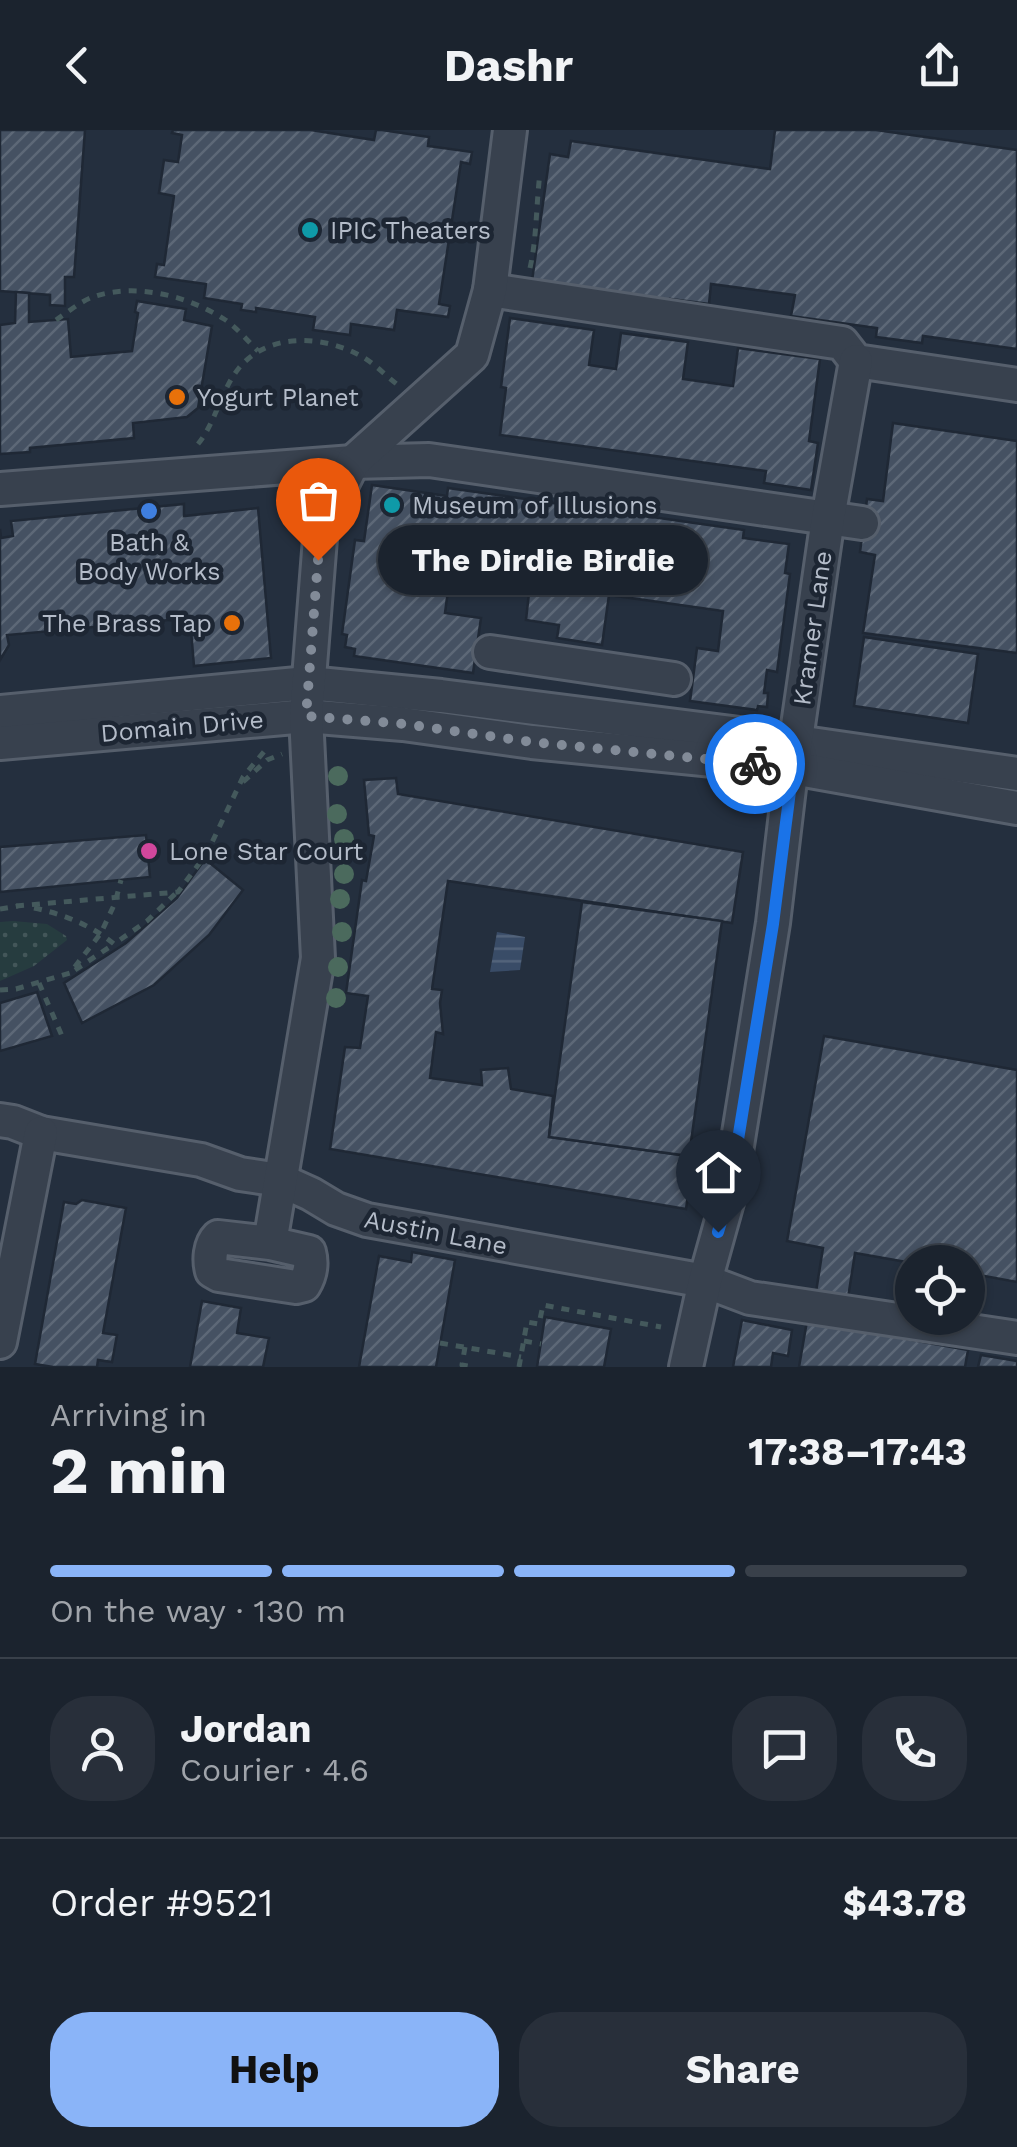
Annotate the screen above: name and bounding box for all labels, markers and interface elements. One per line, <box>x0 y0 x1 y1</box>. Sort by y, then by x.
icon: back <box>50 38 105 93</box>
icon: share <box>912 38 967 93</box>
text: Dashr <box>444 39 573 92</box>
place label: IPIC Theaters <box>330 216 491 245</box>
marker: IPIC Theaters <box>299 219 321 241</box>
place label: Yogurt Planet <box>197 383 359 412</box>
marker: Yogurt Planet <box>166 386 188 408</box>
pin <box>276 458 361 561</box>
icon: bag <box>291 473 346 528</box>
place label: Museum of Illusions <box>412 491 658 520</box>
marker: Museum of Illusions <box>381 494 403 516</box>
marker: Bath & Body Works <box>138 500 160 522</box>
callout: The Dirdie Birdie <box>378 525 708 595</box>
place label: Bath & Body Works <box>78 528 220 586</box>
text: The Dirdie Birdie <box>411 541 675 579</box>
street label: Kramer Lane <box>787 549 838 707</box>
place label: The Brass Tap <box>42 609 212 638</box>
marker: The Brass Tap <box>221 612 243 634</box>
street label: Domain Drive <box>99 705 265 748</box>
courier <box>705 714 805 814</box>
icon: bike <box>728 737 783 792</box>
place label: Lone Star Court <box>169 837 364 866</box>
marker: Lone Star Court <box>138 840 160 862</box>
pin <box>676 1130 761 1233</box>
icon: home <box>691 1145 746 1200</box>
street label: Austin Lane <box>362 1204 510 1261</box>
map controls <box>895 1245 985 1335</box>
button: locate <box>895 1245 985 1335</box>
text: Arriving in <box>50 1396 207 1434</box>
text: 17:38–17:43 <box>748 1430 967 1474</box>
text: 2 min <box>50 1433 228 1509</box>
text: On the way · 130 m <box>50 1592 346 1630</box>
button: person <box>50 1696 155 1801</box>
button: chat <box>732 1696 837 1801</box>
button: phone <box>862 1696 967 1801</box>
text: Jordan <box>180 1707 312 1751</box>
text: Courier · 4.6 <box>180 1751 369 1789</box>
text: Order #9521 <box>50 1881 273 1925</box>
text: $43.78 <box>843 1881 967 1925</box>
button: Help <box>50 2012 499 2127</box>
button: Share <box>519 2012 967 2127</box>

